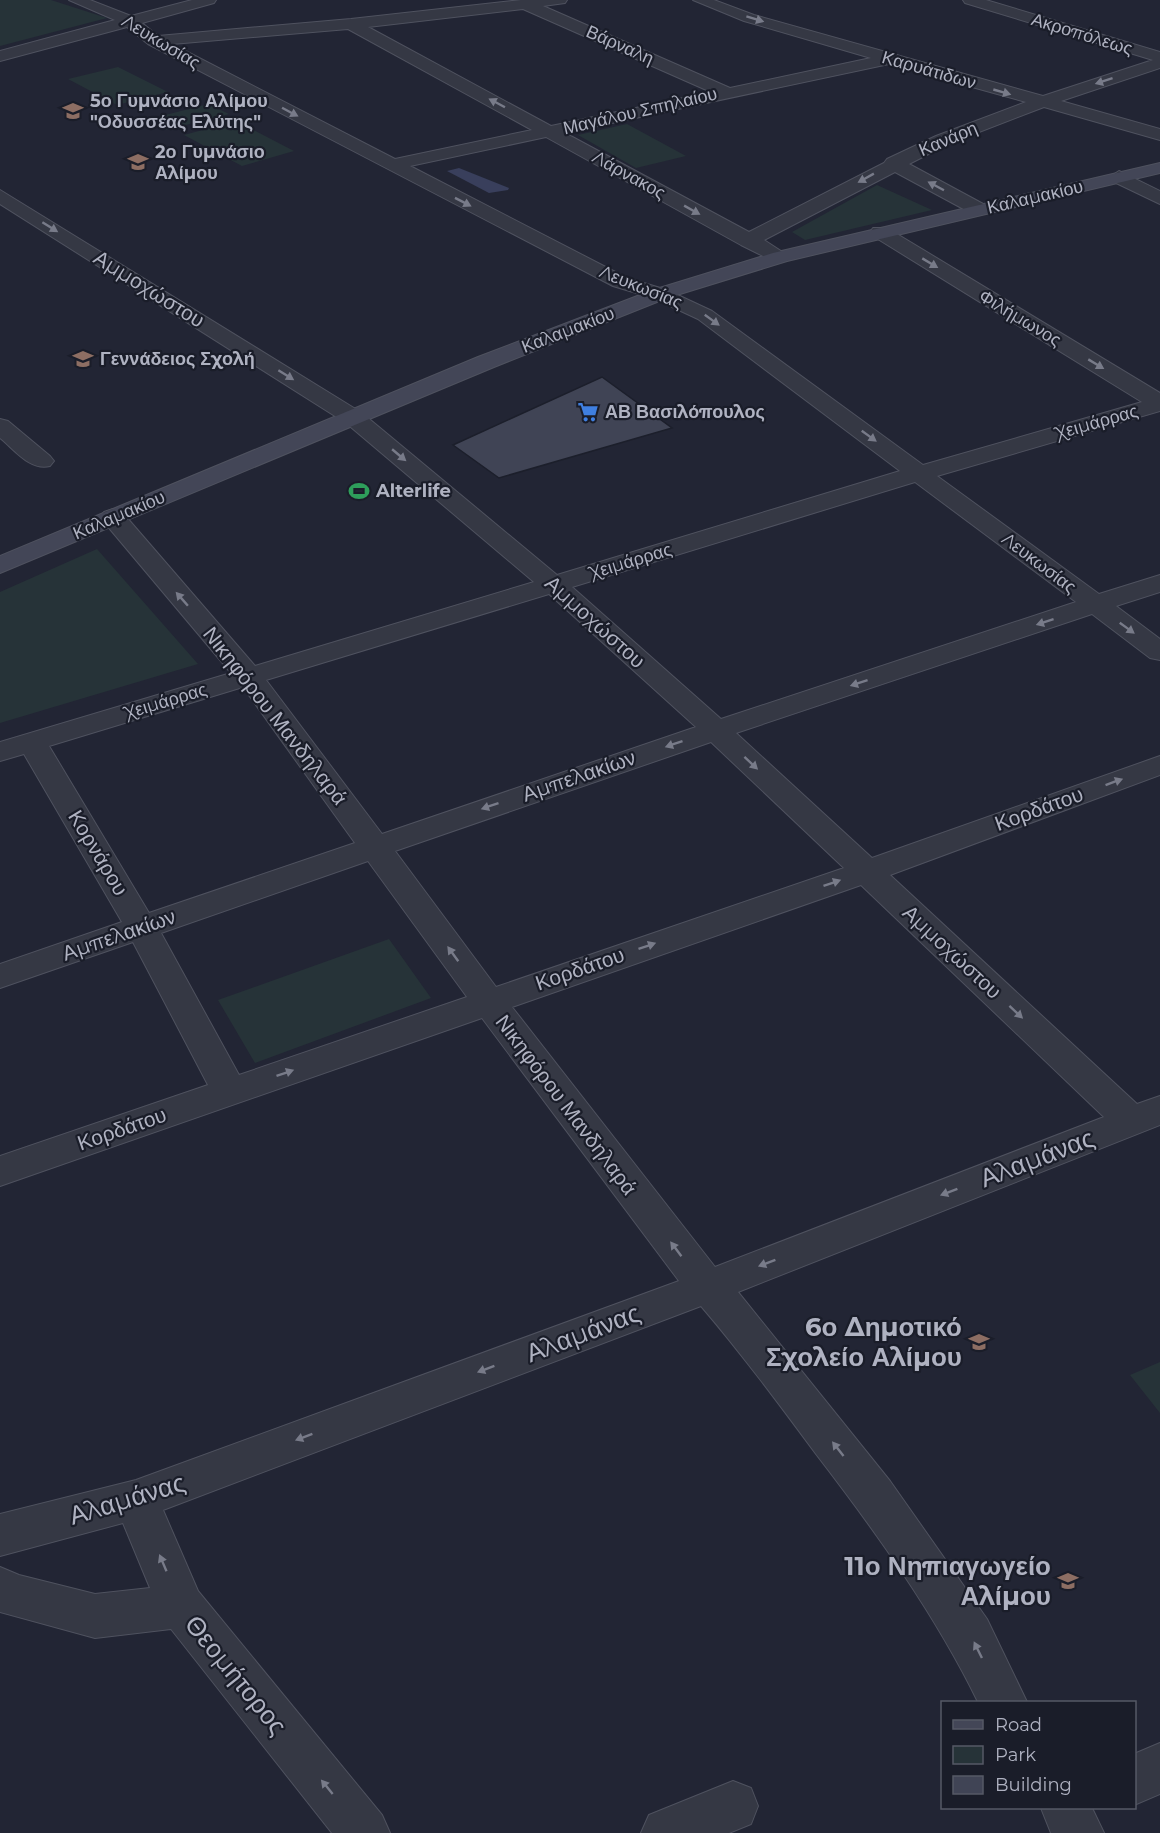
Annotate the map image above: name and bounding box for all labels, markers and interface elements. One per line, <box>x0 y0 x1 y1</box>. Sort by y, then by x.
street label: Ακροπόλεως <box>1029 8 1136 60</box>
street label: Λευκωσίας <box>118 10 204 74</box>
one-way arrow <box>746 15 764 24</box>
street label: Βάρναλη <box>583 20 657 70</box>
street label: Καρυάτιδων <box>879 46 979 94</box>
one-way arrow <box>1095 77 1113 86</box>
street label: Μαγάλου Σπηλαίου <box>561 83 719 139</box>
one-way arrow <box>993 88 1011 97</box>
place label: 5ο Γυμνάσιο Αλίμου "Οδυσσέας Ελύτης" <box>90 90 268 133</box>
one-way arrow <box>488 98 505 108</box>
school or university icon: 5ο Γυμνάσιο Αλίμου "Οδυσσέας Ελύτης" <box>61 99 85 123</box>
one-way arrow <box>282 107 299 117</box>
street label: Κανάρη <box>915 117 981 161</box>
place label: 2ο Γυμνάσιο Αλίμου <box>155 141 265 184</box>
street label: Λάρνακος <box>589 146 670 204</box>
school or university icon: 2ο Γυμνάσιο Αλίμου <box>126 150 150 174</box>
one-way arrow <box>857 173 874 183</box>
street label: Καλαμακίου <box>985 175 1085 219</box>
one-way arrow <box>927 181 944 191</box>
one-way arrow <box>455 197 472 206</box>
one-way arrow <box>684 205 701 215</box>
one-way arrow <box>42 222 58 233</box>
street label: Αμμοχώστου <box>89 245 209 333</box>
one-way arrow <box>922 257 938 268</box>
street label: Λευκωσίας <box>596 260 686 314</box>
street label: Φιλήμωνος <box>975 285 1065 351</box>
street label: Καλαμακίου <box>518 302 618 358</box>
one-way arrow <box>704 314 720 326</box>
school or university icon: Γεννάδειος Σχολή <box>71 347 95 371</box>
place label: Γεννάδειος Σχολή <box>100 348 255 370</box>
one-way arrow <box>1088 359 1104 370</box>
one-way arrow <box>278 370 294 381</box>
supermarket icon: ΑΒ Βασιλόπουλος <box>576 400 600 424</box>
street label: Χειμάρρας <box>1051 400 1141 445</box>
place label: ΑΒ Βασιλόπουλος <box>605 401 765 423</box>
one-way arrow <box>861 430 877 442</box>
one-way arrow <box>391 449 407 462</box>
sports icon: Alterlife <box>347 479 371 503</box>
place label: Alterlife <box>375 480 451 502</box>
street label: Καλαμακίου <box>70 486 168 544</box>
street label: Λευκωσίας <box>997 528 1081 598</box>
street label: Χειμάρρας <box>585 538 675 585</box>
street label: Αμμοχώστου <box>540 570 650 673</box>
one-way arrow <box>176 592 189 607</box>
one-way arrow <box>1036 618 1054 627</box>
one-way arrow <box>1119 621 1134 633</box>
street label: Νικηφόρου Μανδηλαρά <box>198 622 353 810</box>
street label: Χειμάρρας <box>120 678 210 725</box>
one-way arrow <box>850 678 868 688</box>
one-way arrow <box>665 739 683 749</box>
street label: Αμπελακίων <box>519 744 639 807</box>
one-way arrow <box>744 756 758 770</box>
one-way arrow <box>1105 776 1123 786</box>
street label: Κορδάτου <box>991 781 1087 836</box>
one-way arrow <box>481 802 499 812</box>
street label: Κορνάρου <box>63 806 134 900</box>
one-way arrow <box>823 878 841 888</box>
street label: Αμμοχώστου <box>898 900 1007 1004</box>
street label: Αμπελακίων <box>59 903 179 966</box>
one-way arrow <box>639 941 657 951</box>
street label: Κορδάτου <box>532 942 628 995</box>
one-way arrow <box>447 946 459 962</box>
one-way arrow <box>1008 1005 1023 1019</box>
street label: Νικηφόρου Μανδηλαρά <box>491 1010 642 1200</box>
one-way arrow <box>276 1067 294 1077</box>
street label: Κορδάτου <box>74 1102 170 1155</box>
street label: Αλαμάνας <box>975 1122 1099 1194</box>
one-way arrow <box>940 1188 958 1197</box>
one-way arrow <box>669 1241 682 1257</box>
one-way arrow <box>758 1258 776 1268</box>
street label: Αλαμάνας <box>521 1297 645 1369</box>
place label: 6ο Δημοτικό Σχολείο Αλίμου <box>766 1311 962 1373</box>
school or university icon: 6ο Δημοτικό Σχολείο Αλίμου <box>967 1330 991 1354</box>
one-way arrow <box>477 1364 495 1374</box>
one-way arrow <box>295 1433 313 1443</box>
one-way arrow <box>832 1441 845 1457</box>
street label: Αλαμάνας <box>65 1466 189 1532</box>
place label: 11ο Νηπιαγωγείο Αλίμου <box>844 1550 1051 1612</box>
one-way arrow <box>158 1554 168 1572</box>
school or university icon: 11ο Νηπιαγωγείο Αλίμου <box>1056 1569 1080 1593</box>
street label: Θεομήτορος <box>178 1609 294 1741</box>
one-way arrow <box>973 1641 983 1659</box>
legend <box>941 1701 1136 1809</box>
text: Road <box>995 1714 1042 1736</box>
text: Park <box>995 1744 1036 1766</box>
text: Building <box>995 1774 1072 1796</box>
one-way arrow <box>321 1780 333 1795</box>

